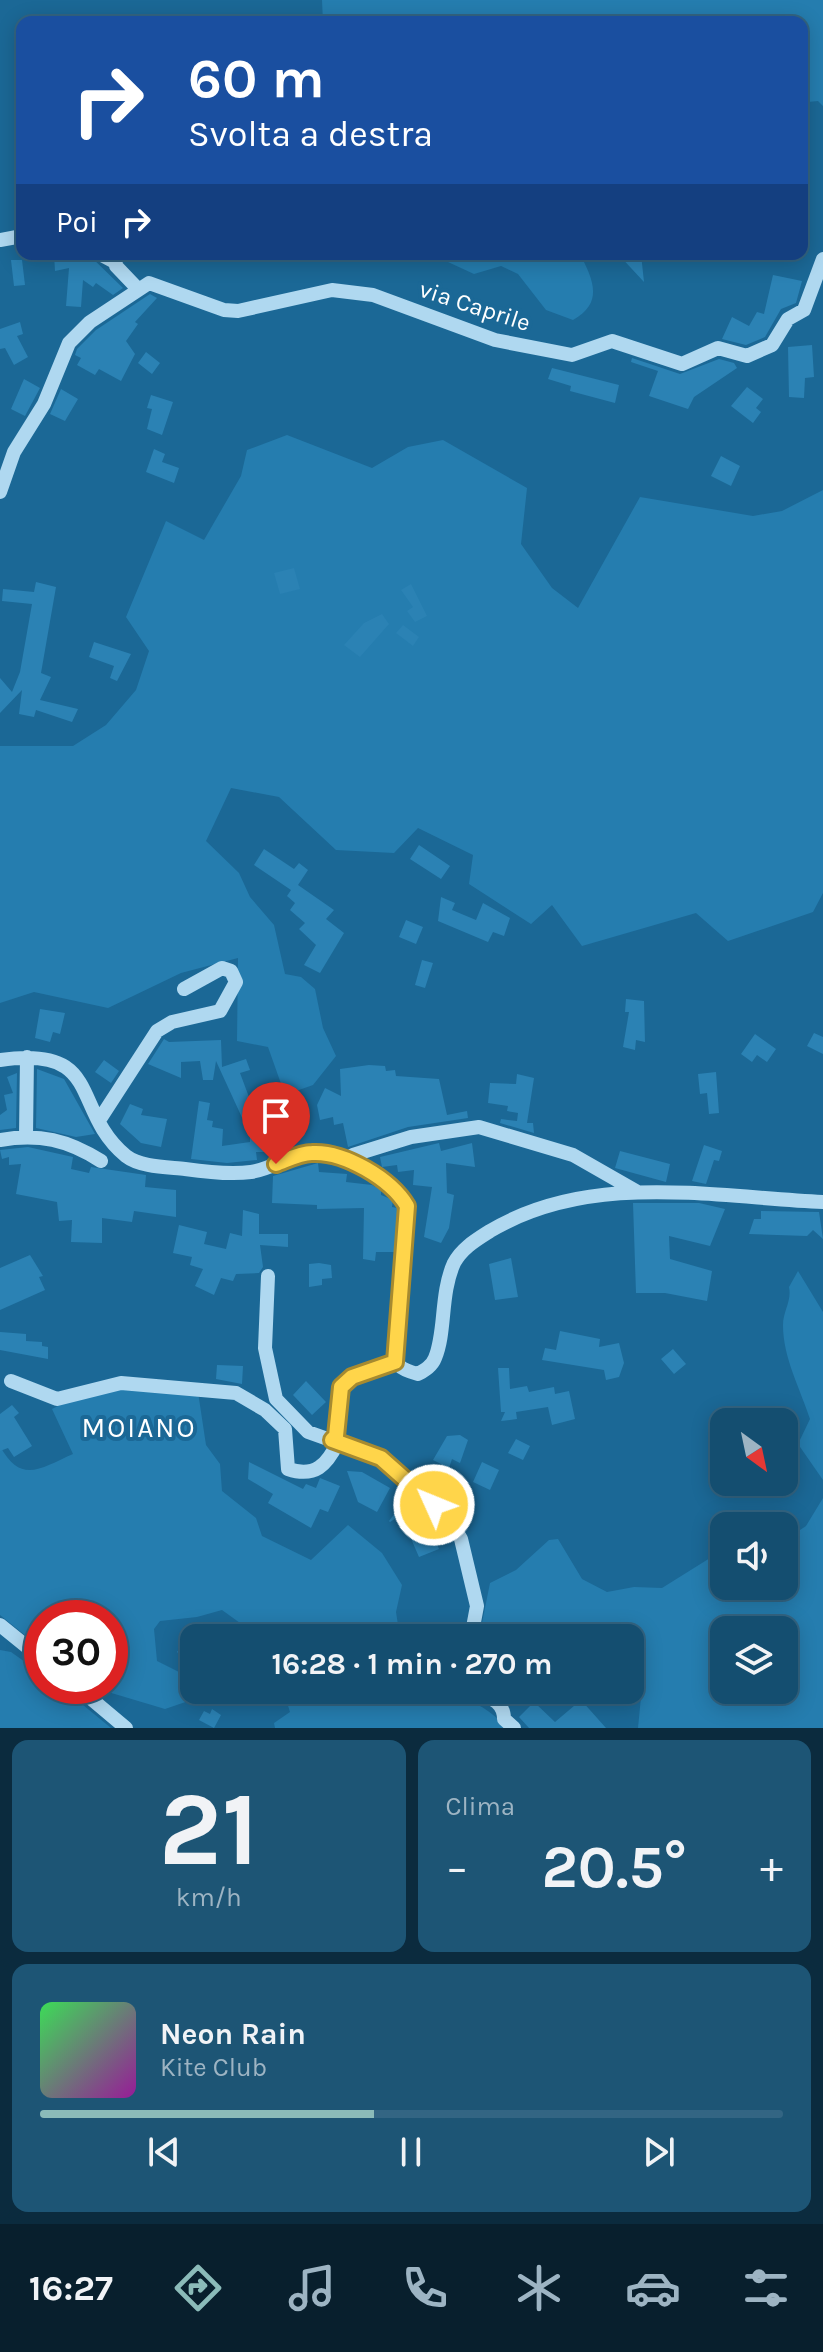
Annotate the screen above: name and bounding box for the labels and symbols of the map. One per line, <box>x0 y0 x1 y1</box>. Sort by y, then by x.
street label: via Caprile <box>416 275 534 337</box>
pin <box>242 1082 310 1164</box>
north arrow <box>710 1408 798 1496</box>
district label: MOIANO <box>82 1411 196 1444</box>
position arrow <box>392 1463 476 1547</box>
speed limit sign: 30 <box>24 1600 128 1704</box>

